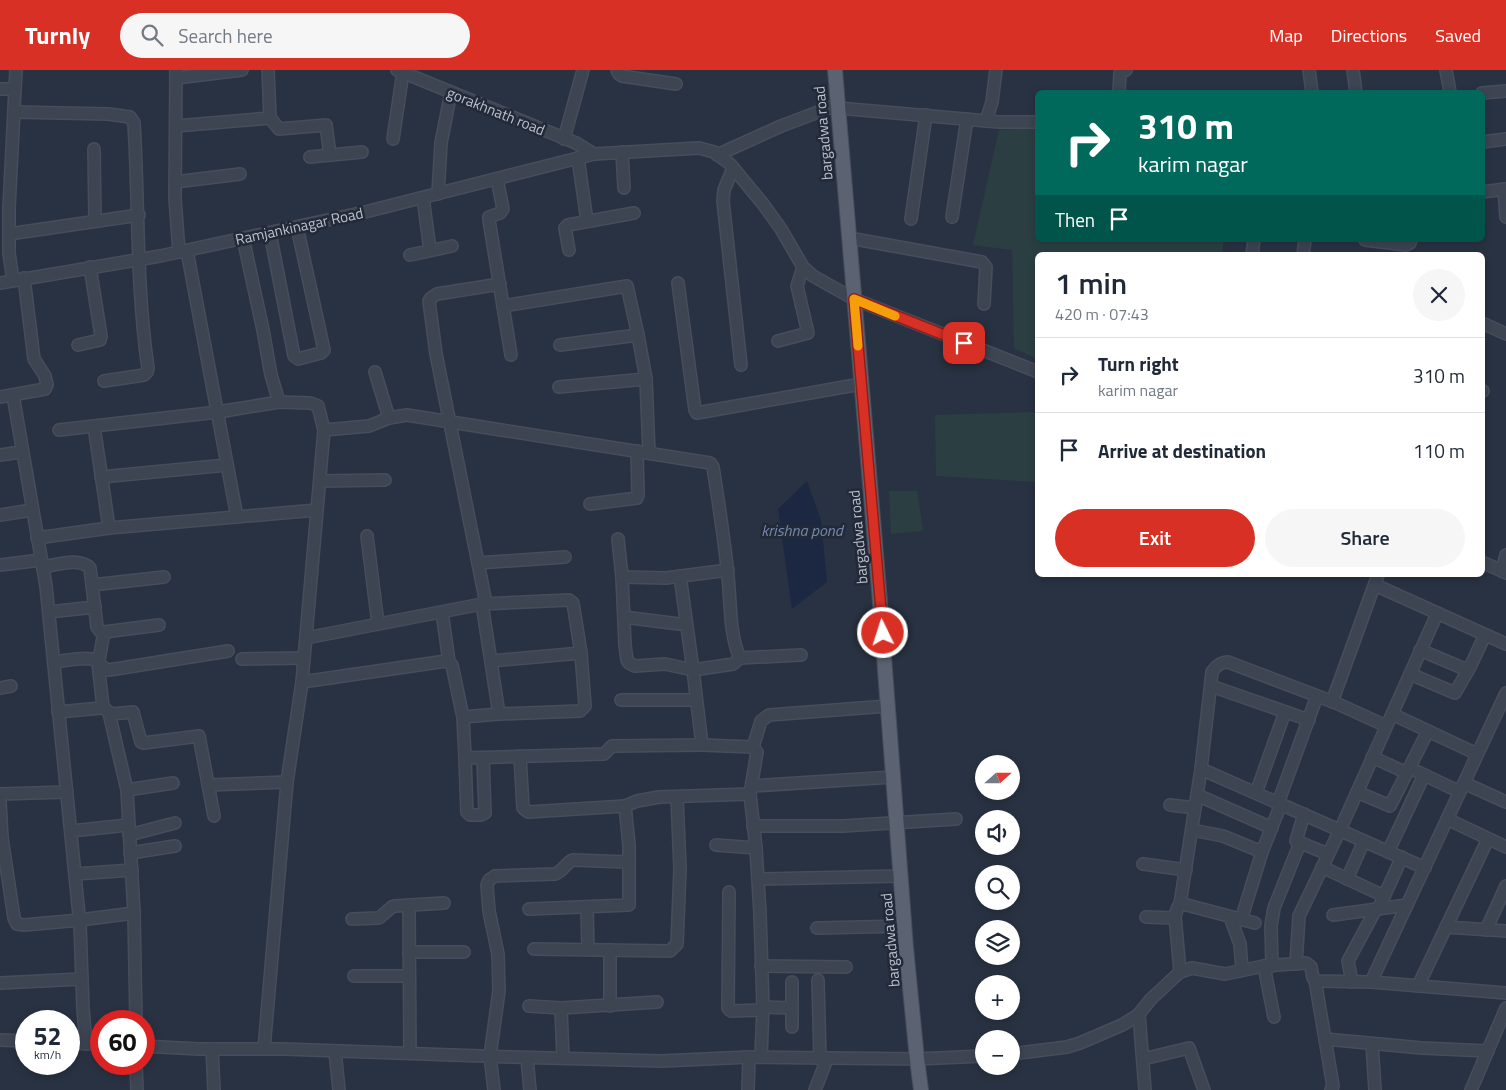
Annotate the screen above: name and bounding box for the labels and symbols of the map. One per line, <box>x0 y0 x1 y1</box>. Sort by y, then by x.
street label: gorakhnath road <box>443 81 549 141</box>
street label: bargadwa road <box>807 85 839 181</box>
street label: Ramjankinagar Road <box>233 201 365 251</box>
pin <box>943 322 985 364</box>
street label: bargadwa road <box>842 489 874 585</box>
water label: krishna pond <box>761 518 845 542</box>
position arrow <box>856 606 908 658</box>
north arrow <box>975 755 1020 800</box>
street label: bargadwa road <box>874 892 906 988</box>
speed limit sign: 60 <box>90 1010 155 1075</box>

